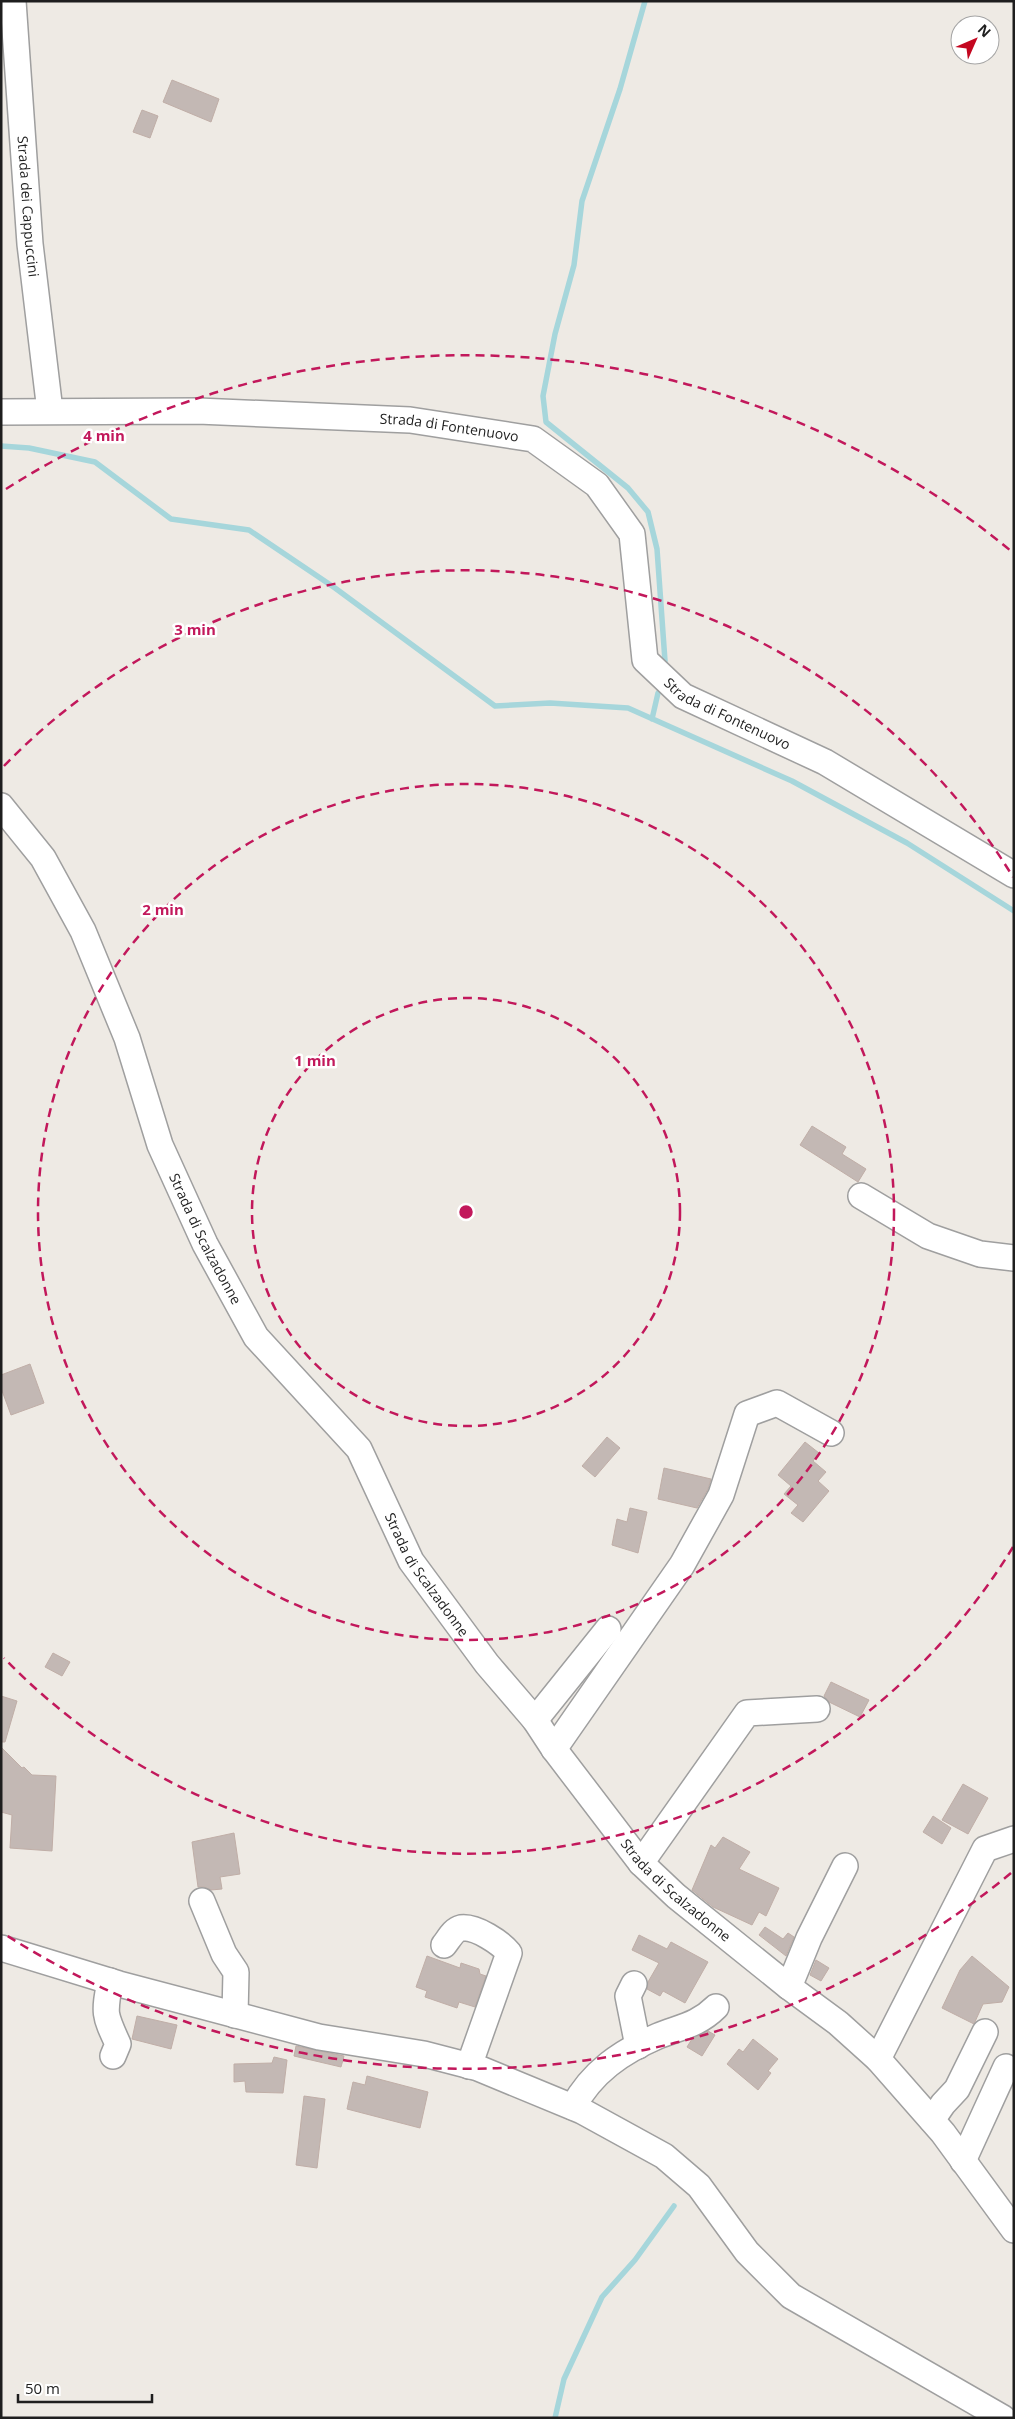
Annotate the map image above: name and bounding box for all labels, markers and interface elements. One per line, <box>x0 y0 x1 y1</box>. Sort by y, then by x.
north arrow <box>950 15 1000 65</box>
text: N <box>974 20 995 41</box>
street label: Strada dei Cappuccini <box>13 135 44 278</box>
street label: Strada di Fontenuovo <box>379 409 520 446</box>
text: 4 min <box>83 425 125 445</box>
text: 3 min <box>174 619 216 639</box>
street label: Strada di Fontenuovo <box>660 673 794 754</box>
text: 2 min <box>142 899 184 919</box>
text: 1 min <box>294 1050 336 1070</box>
street label: Strada di Scalzadonne <box>165 1170 246 1308</box>
centre of rings <box>457 1203 475 1221</box>
street label: Strada di Scalzadonne <box>381 1509 474 1640</box>
street label: Strada di Scalzadonne <box>617 1835 735 1946</box>
scale bar <box>18 2372 151 2404</box>
text: 50 m <box>25 2378 60 2398</box>

